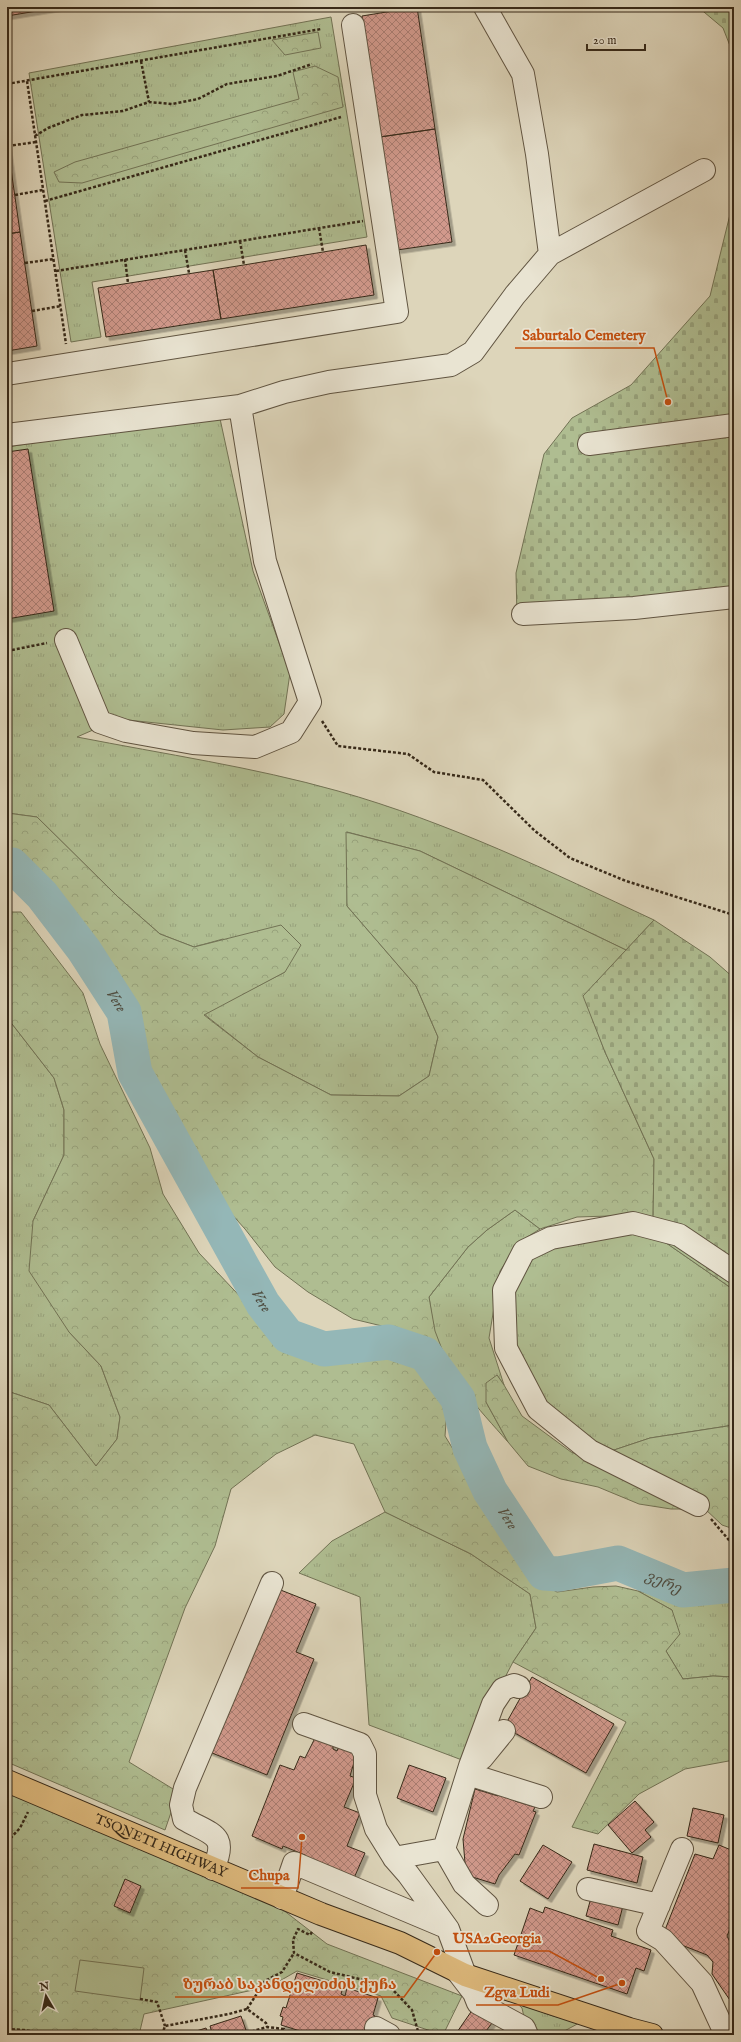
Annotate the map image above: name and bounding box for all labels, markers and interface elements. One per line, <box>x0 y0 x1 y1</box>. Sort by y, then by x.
scale bar <box>587 26 645 52</box>
text: 20 m <box>593 33 616 48</box>
callout: Saburtalo Cemetery <box>515 321 654 348</box>
text: Saburtalo Cemetery <box>522 326 646 345</box>
water label: Vere <box>102 986 131 1016</box>
water label: Vere <box>247 1286 275 1316</box>
water label: Vere <box>494 1503 522 1533</box>
water label: ვერე <box>643 1566 685 1598</box>
street label: TSQNETI HIGHWAY <box>92 1810 231 1883</box>
callout: Chupa <box>241 1861 298 1888</box>
text: Chupa <box>248 1866 290 1885</box>
callout: USA2Georgia <box>445 1924 549 1951</box>
text: USA2Georgia <box>452 1929 542 1948</box>
callout: ზურაბ საკანდელიძის ქუჩა <box>175 1970 404 1997</box>
text: ზურაბ საკანდელიძის ქუჩა <box>182 1975 397 1994</box>
north arrow <box>26 1976 66 2016</box>
callout: Zgva Ludi <box>476 1978 558 2005</box>
text: N <box>38 1979 51 1995</box>
text: Zgva Ludi <box>484 1983 550 2002</box>

